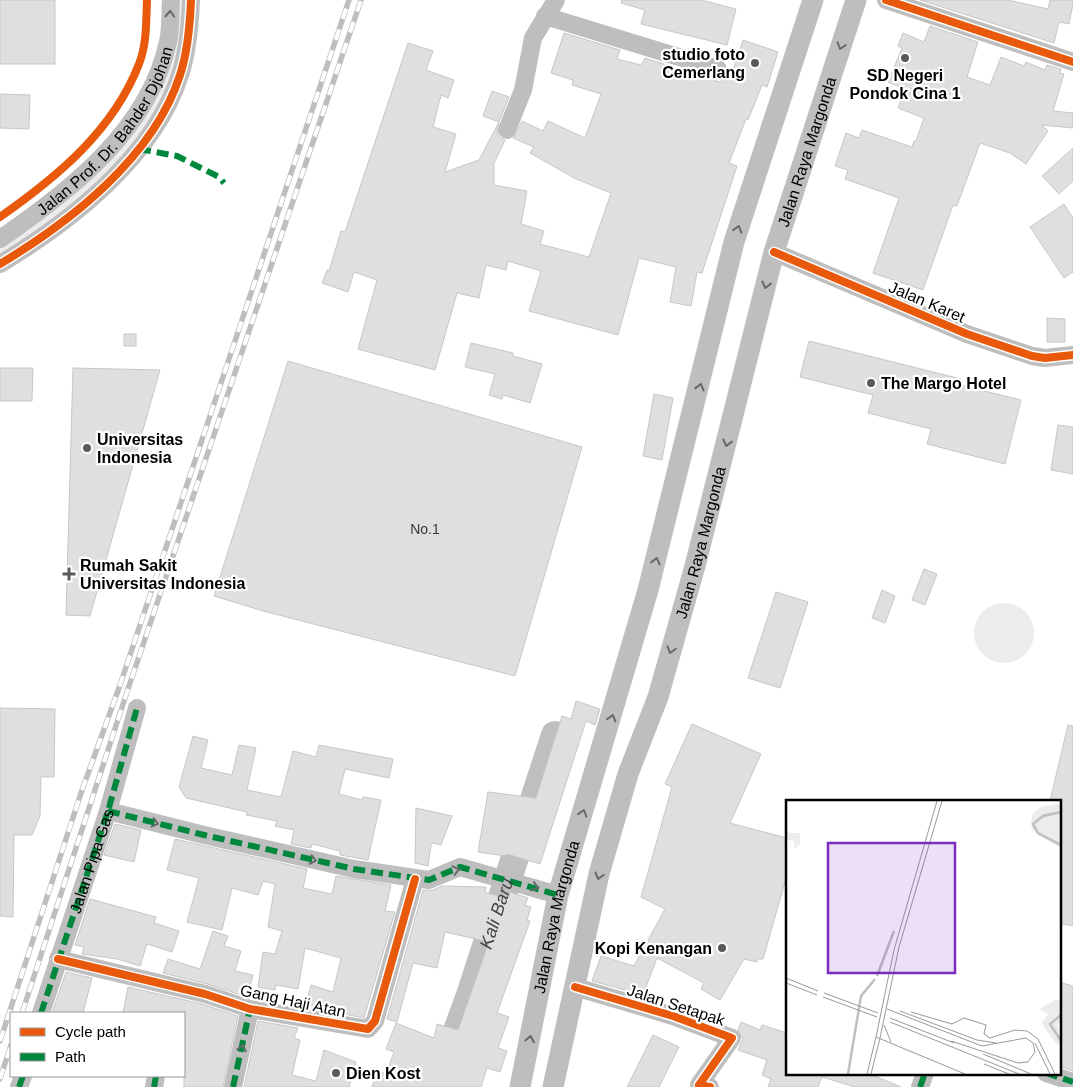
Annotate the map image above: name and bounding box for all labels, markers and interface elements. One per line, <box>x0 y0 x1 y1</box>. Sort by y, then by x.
one-way arrow <box>165 9 176 17</box>
one-way arrow <box>837 42 847 50</box>
street label: Jalan Prof. Dr. Bahder Djohan <box>34 45 175 218</box>
place label: studio foto Cemerlang <box>662 46 745 81</box>
marker: SD Negeri Pondok Cina 1 <box>899 52 911 64</box>
marker: studio foto Cemerlang <box>749 57 761 69</box>
place label: SD Negeri Pondok Cina 1 <box>849 67 961 102</box>
street label: Jalan Raya Margonda <box>774 75 839 229</box>
one-way arrow <box>733 225 743 234</box>
street label: Jalan Karet <box>886 278 968 326</box>
one-way arrow <box>761 280 772 289</box>
place label: The Margo Hotel <box>881 375 1006 392</box>
marker: The Margo Hotel <box>865 377 877 389</box>
one-way arrow <box>694 382 705 391</box>
place label: Universitas Indonesia <box>97 431 183 466</box>
one-way arrow <box>722 438 733 447</box>
marker: Universitas Indonesia <box>81 442 93 454</box>
street label: Jalan Raya Margonda <box>672 464 728 620</box>
house number: No.1 <box>410 521 440 537</box>
place label: Rumah Sakit Universitas Indonesia <box>80 557 245 592</box>
one-way arrow <box>650 558 660 566</box>
marker: Rumah Sakit Universitas Indonesia <box>62 567 76 581</box>
one-way arrow <box>667 646 677 654</box>
one-way arrow <box>606 714 616 722</box>
inset map <box>786 800 1060 1074</box>
street label: Jalan Pipa Gas <box>66 807 117 915</box>
one-way arrow <box>577 810 587 818</box>
one-way arrow <box>150 817 159 828</box>
street label: Jalan Raya Margonda <box>530 838 582 995</box>
one-way arrow <box>309 854 318 865</box>
one-way arrow <box>451 865 460 876</box>
one-way arrow <box>594 872 605 881</box>
water label: Kali Baru <box>476 876 517 951</box>
one-way arrow <box>530 882 538 892</box>
place label: Kopi Kenangan <box>595 940 712 957</box>
marker: Kopi Kenangan <box>716 942 728 954</box>
street label: Gang Haji Atan <box>239 981 347 1021</box>
street label: Jalan Setapak <box>625 981 728 1029</box>
legend <box>10 1012 185 1077</box>
text: Cycle path <box>55 1023 126 1040</box>
one-way arrow <box>524 1035 534 1044</box>
one-way arrow <box>236 1043 247 1052</box>
text: Path <box>55 1048 86 1065</box>
place label: Dien Kost <box>346 1065 421 1082</box>
marker: Dien Kost <box>330 1067 342 1079</box>

